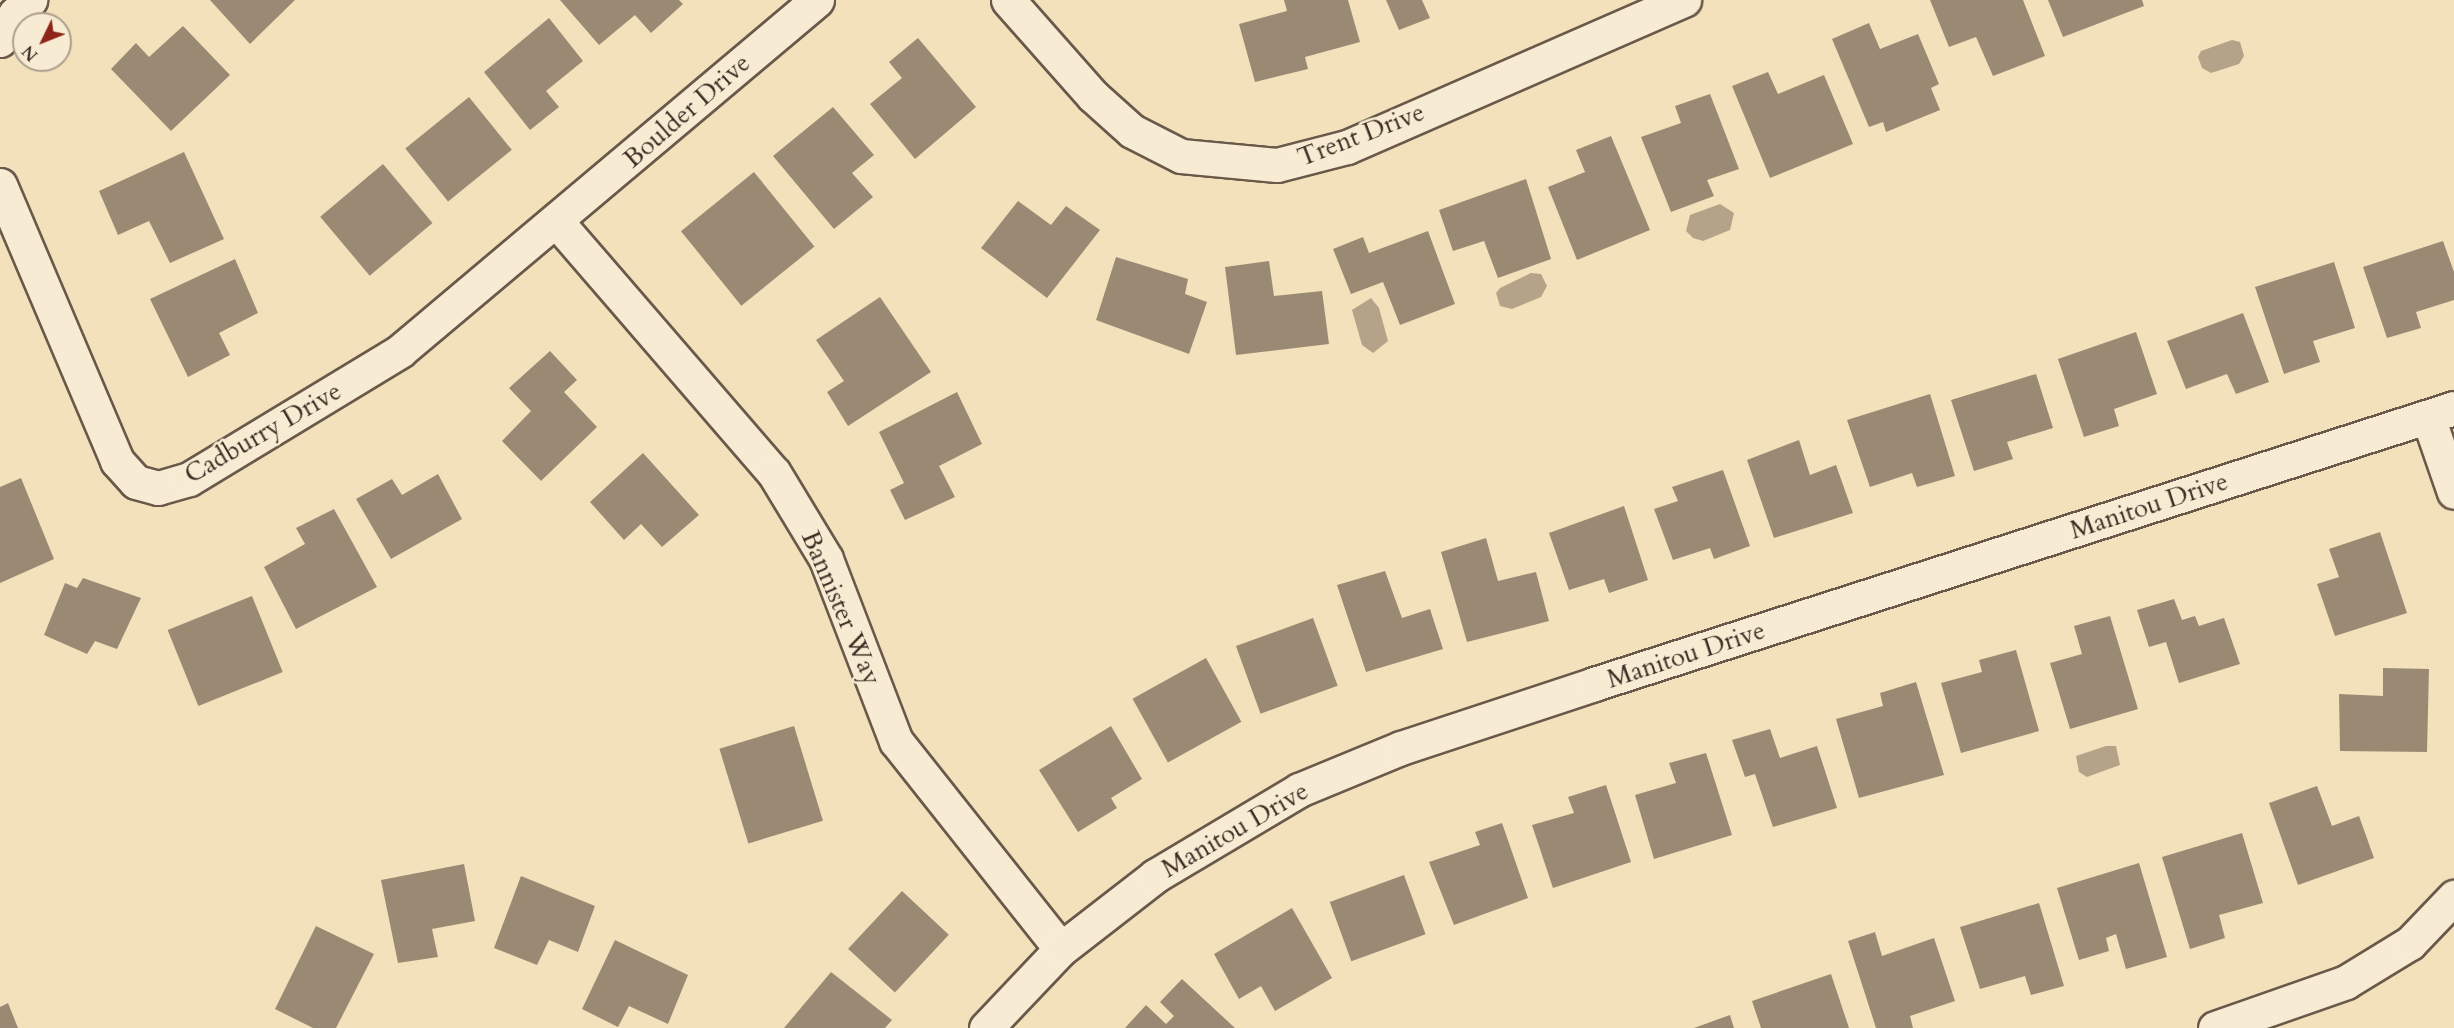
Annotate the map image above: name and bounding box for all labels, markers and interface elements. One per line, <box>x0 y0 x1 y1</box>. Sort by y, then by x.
north arrow <box>12 12 72 72</box>
text: N <box>18 40 43 65</box>
street label: Boulder Drive <box>617 48 757 174</box>
street label: Trent Drive <box>1293 97 1429 173</box>
street label: Cadburry Drive <box>179 376 347 490</box>
street label: Manitou Drive <box>2066 466 2232 546</box>
street label: Bannister Way <box>794 526 888 690</box>
street label: Manitou Drive <box>1603 615 1769 695</box>
street label: Manitou Drive <box>1156 775 1314 885</box>

